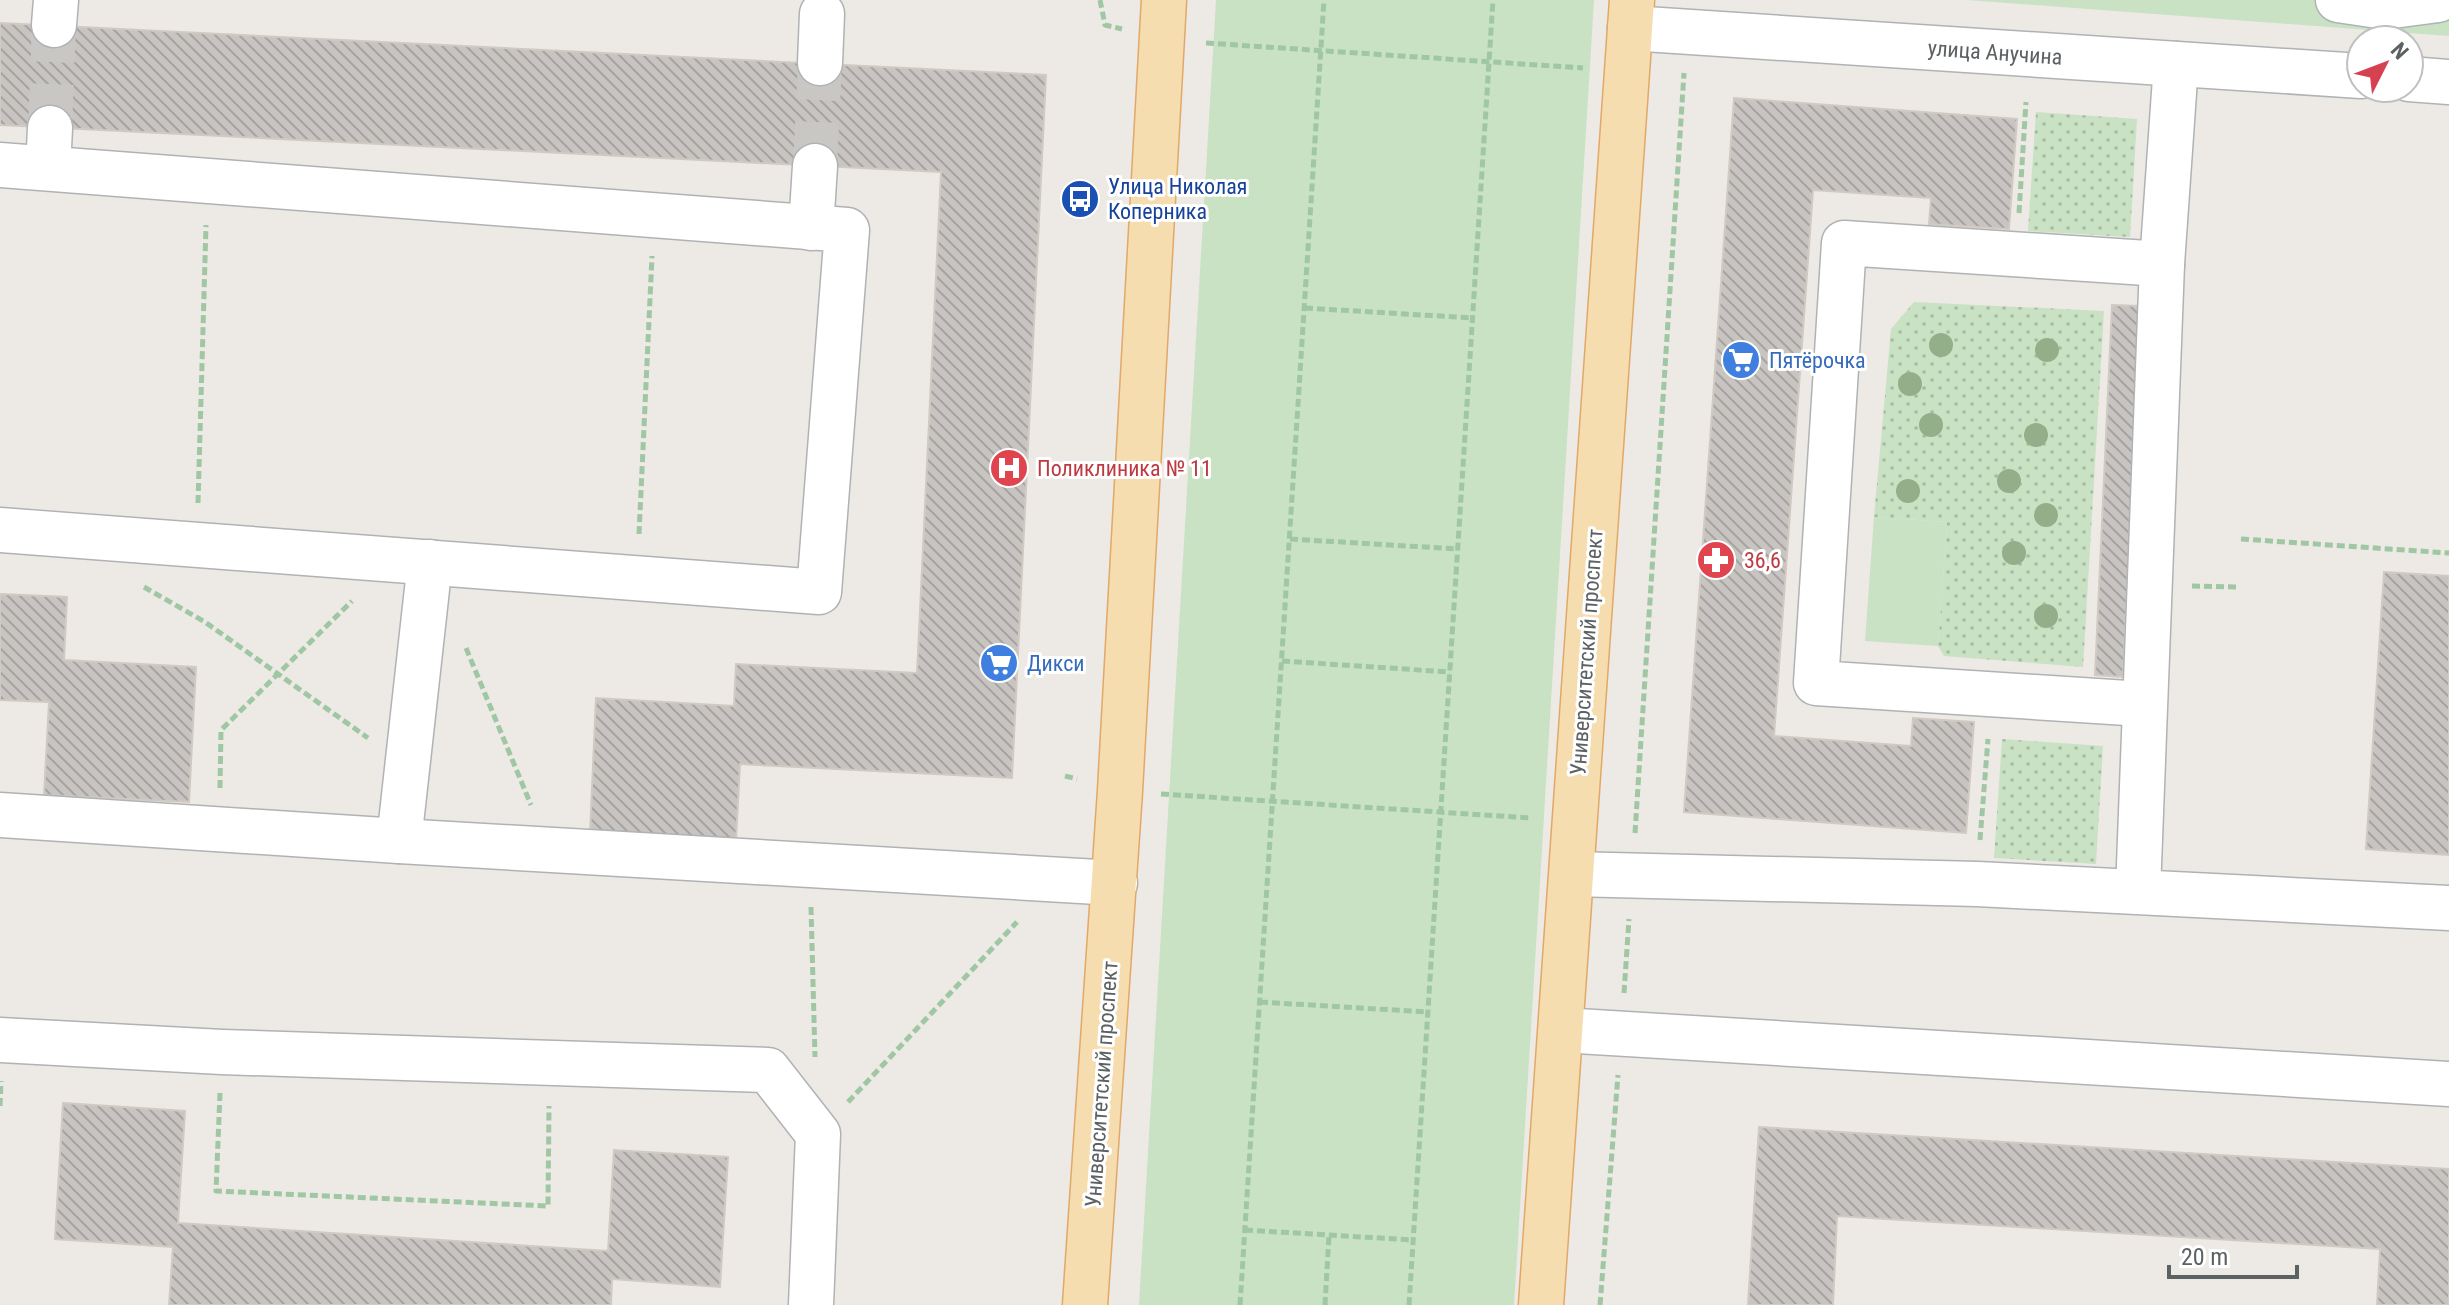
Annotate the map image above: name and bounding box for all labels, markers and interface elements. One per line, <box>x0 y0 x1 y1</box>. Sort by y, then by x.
north arrow <box>2345 24 2425 104</box>
street label: улица Анучина <box>1927 35 2063 70</box>
text: N <box>2386 38 2413 64</box>
place label: Улица Николая Коперника <box>1108 174 1247 224</box>
bus stop icon: Улица Николая Коперника <box>1059 178 1101 220</box>
supermarket icon: Пятёрочка <box>1720 339 1762 381</box>
place label: Пятёрочка <box>1769 348 1866 373</box>
hospital icon: Поликлиника № 11 <box>988 447 1030 489</box>
place label: Поликлиника № 11 <box>1037 456 1212 481</box>
street label: Университетский проспект <box>1565 528 1608 776</box>
pharmacy icon: 36,6 <box>1695 539 1737 581</box>
place label: 36,6 <box>1744 548 1781 573</box>
supermarket icon: Дикси <box>978 642 1020 684</box>
place label: Дикси <box>1027 651 1085 676</box>
street label: Университетский проспект <box>1080 960 1123 1208</box>
scale bar <box>2169 1229 2297 1279</box>
text: 20 m <box>2181 1243 2228 1271</box>

